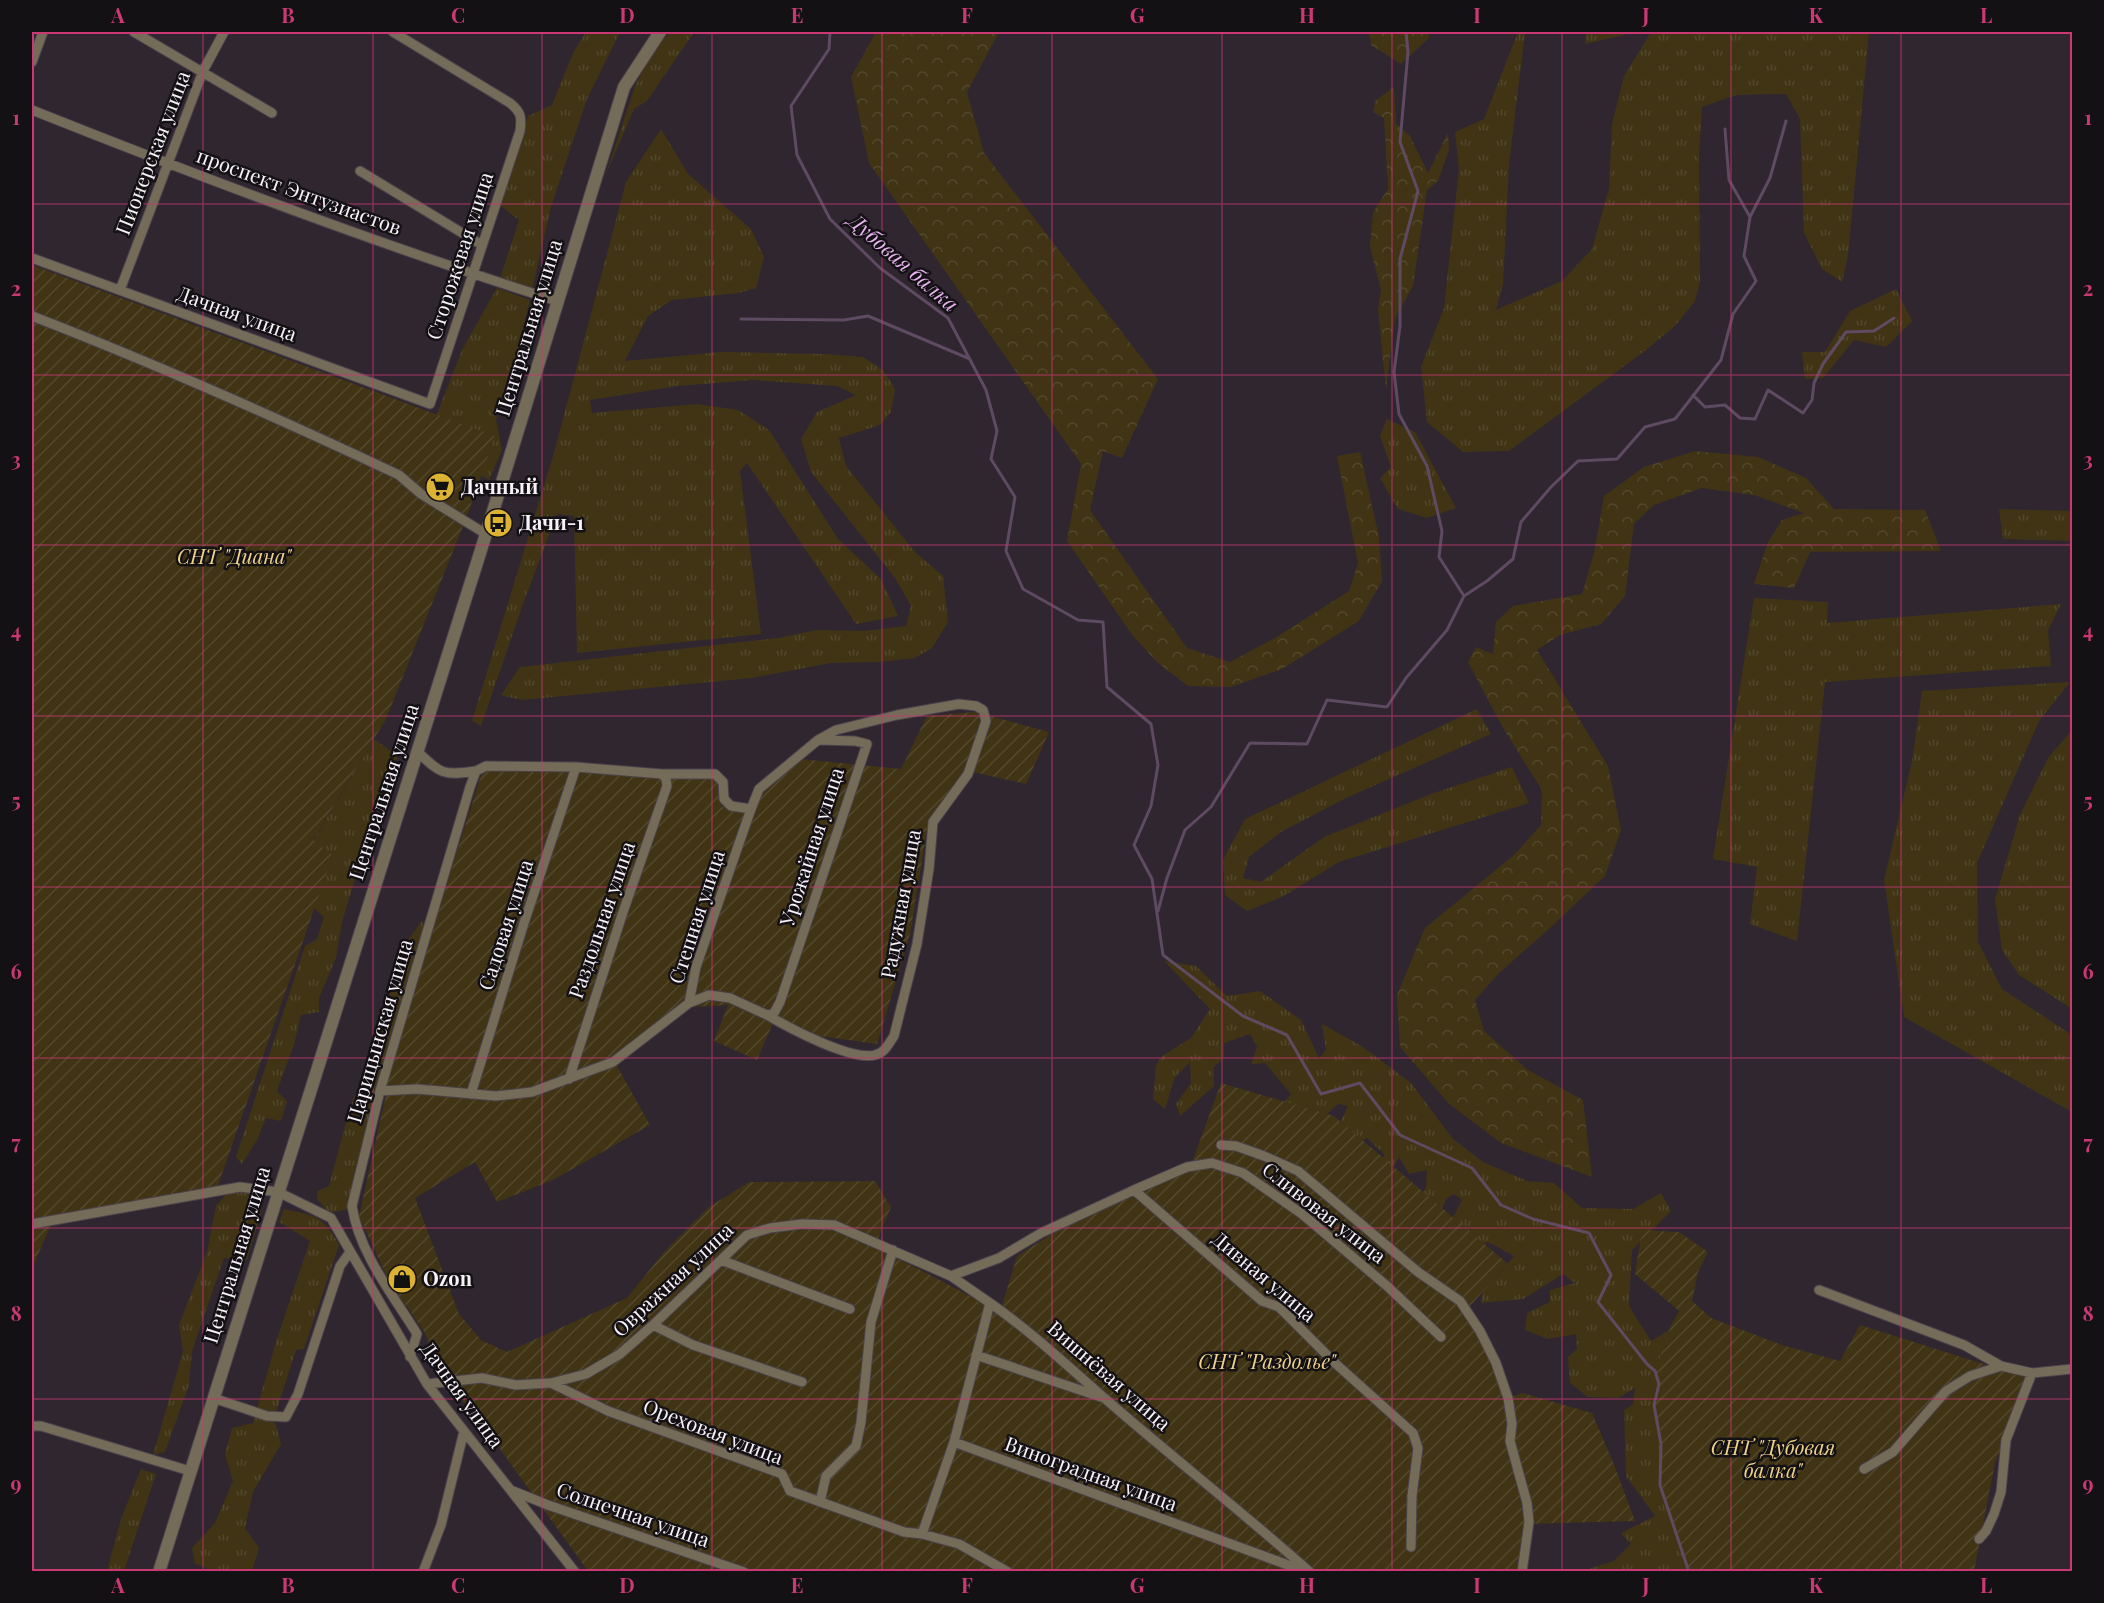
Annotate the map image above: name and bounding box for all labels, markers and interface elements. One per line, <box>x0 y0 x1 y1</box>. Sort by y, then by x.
text: A <box>110 1 125 28</box>
text: B <box>281 1 295 28</box>
text: C <box>451 1 465 28</box>
text: D <box>619 1 635 28</box>
text: E <box>791 1 803 28</box>
text: F <box>961 1 973 28</box>
text: G <box>1130 1 1145 28</box>
text: H <box>1299 1 1315 28</box>
text: I <box>1473 1 1481 28</box>
text: J <box>1641 1 1650 28</box>
text: K <box>1809 1 1824 28</box>
text: L <box>1980 1 1992 28</box>
street label: Пионерская улица <box>108 67 195 238</box>
text: 1 <box>12 103 20 130</box>
text: 1 <box>2084 103 2092 130</box>
street label: проспект Энтузиастов <box>193 141 406 240</box>
street label: Сторожевая улица <box>419 168 498 343</box>
water label: Дубовая балка <box>840 203 965 317</box>
street label: Центральная улица <box>488 236 567 419</box>
text: 2 <box>11 274 21 301</box>
text: 2 <box>2083 274 2093 301</box>
street label: Дачная улица <box>174 279 301 347</box>
text: 3 <box>11 445 21 472</box>
text: 3 <box>2083 445 2093 472</box>
supermarket icon: Дачный <box>424 471 456 503</box>
place label: Дачный <box>461 472 538 499</box>
bus stop icon: Дачи-1 <box>482 507 514 539</box>
place label: Дачи-1 <box>519 508 584 535</box>
park label: СНТ "Диана" <box>177 542 292 569</box>
text: 4 <box>11 616 21 643</box>
text: 4 <box>2083 616 2093 643</box>
street label: Центральная улица <box>341 700 424 883</box>
street label: Урожайная улица <box>772 764 849 930</box>
text: 5 <box>11 786 21 813</box>
text: 5 <box>2083 786 2093 813</box>
street label: Радужная улица <box>873 827 926 980</box>
street label: Раздольная улица <box>561 837 640 1002</box>
street label: Степная улица <box>661 846 730 987</box>
street label: Садовая улица <box>471 856 538 993</box>
street label: Царицынская улица <box>339 936 418 1126</box>
text: 6 <box>10 957 22 984</box>
text: 6 <box>2082 957 2094 984</box>
text: 7 <box>11 1128 21 1155</box>
text: 7 <box>2083 1128 2093 1155</box>
street label: Сливовая улица <box>1257 1155 1392 1269</box>
street label: Центральная улица <box>196 1163 275 1346</box>
street label: Овражная улица <box>606 1216 738 1342</box>
street label: Дивная улица <box>1207 1224 1323 1327</box>
shop icon: Ozon <box>386 1263 418 1295</box>
place label: Ozon <box>423 1264 473 1291</box>
text: 8 <box>10 1299 22 1326</box>
text: 8 <box>2082 1299 2094 1326</box>
street label: Вишнёвая улица <box>1043 1314 1177 1436</box>
street label: Дачная улица <box>416 1336 511 1453</box>
park label: СНТ "Раздолье" <box>1198 1347 1337 1374</box>
street label: Ореховая улица <box>640 1391 787 1470</box>
street label: Виноградная улица <box>1002 1429 1181 1516</box>
park label: СНТ "Дубовая балка" <box>1711 1433 1835 1483</box>
text: 9 <box>10 1469 22 1496</box>
text: 9 <box>2082 1469 2094 1496</box>
street label: Солнечная улица <box>553 1475 714 1552</box>
text: A <box>110 1571 125 1598</box>
text: B <box>281 1571 295 1598</box>
text: C <box>451 1571 465 1598</box>
text: D <box>619 1571 635 1598</box>
text: E <box>791 1571 803 1598</box>
text: F <box>961 1571 973 1598</box>
text: G <box>1130 1571 1145 1598</box>
text: H <box>1299 1571 1315 1598</box>
text: I <box>1473 1571 1481 1598</box>
text: J <box>1641 1571 1650 1598</box>
text: K <box>1809 1571 1824 1598</box>
text: L <box>1980 1571 1992 1598</box>

